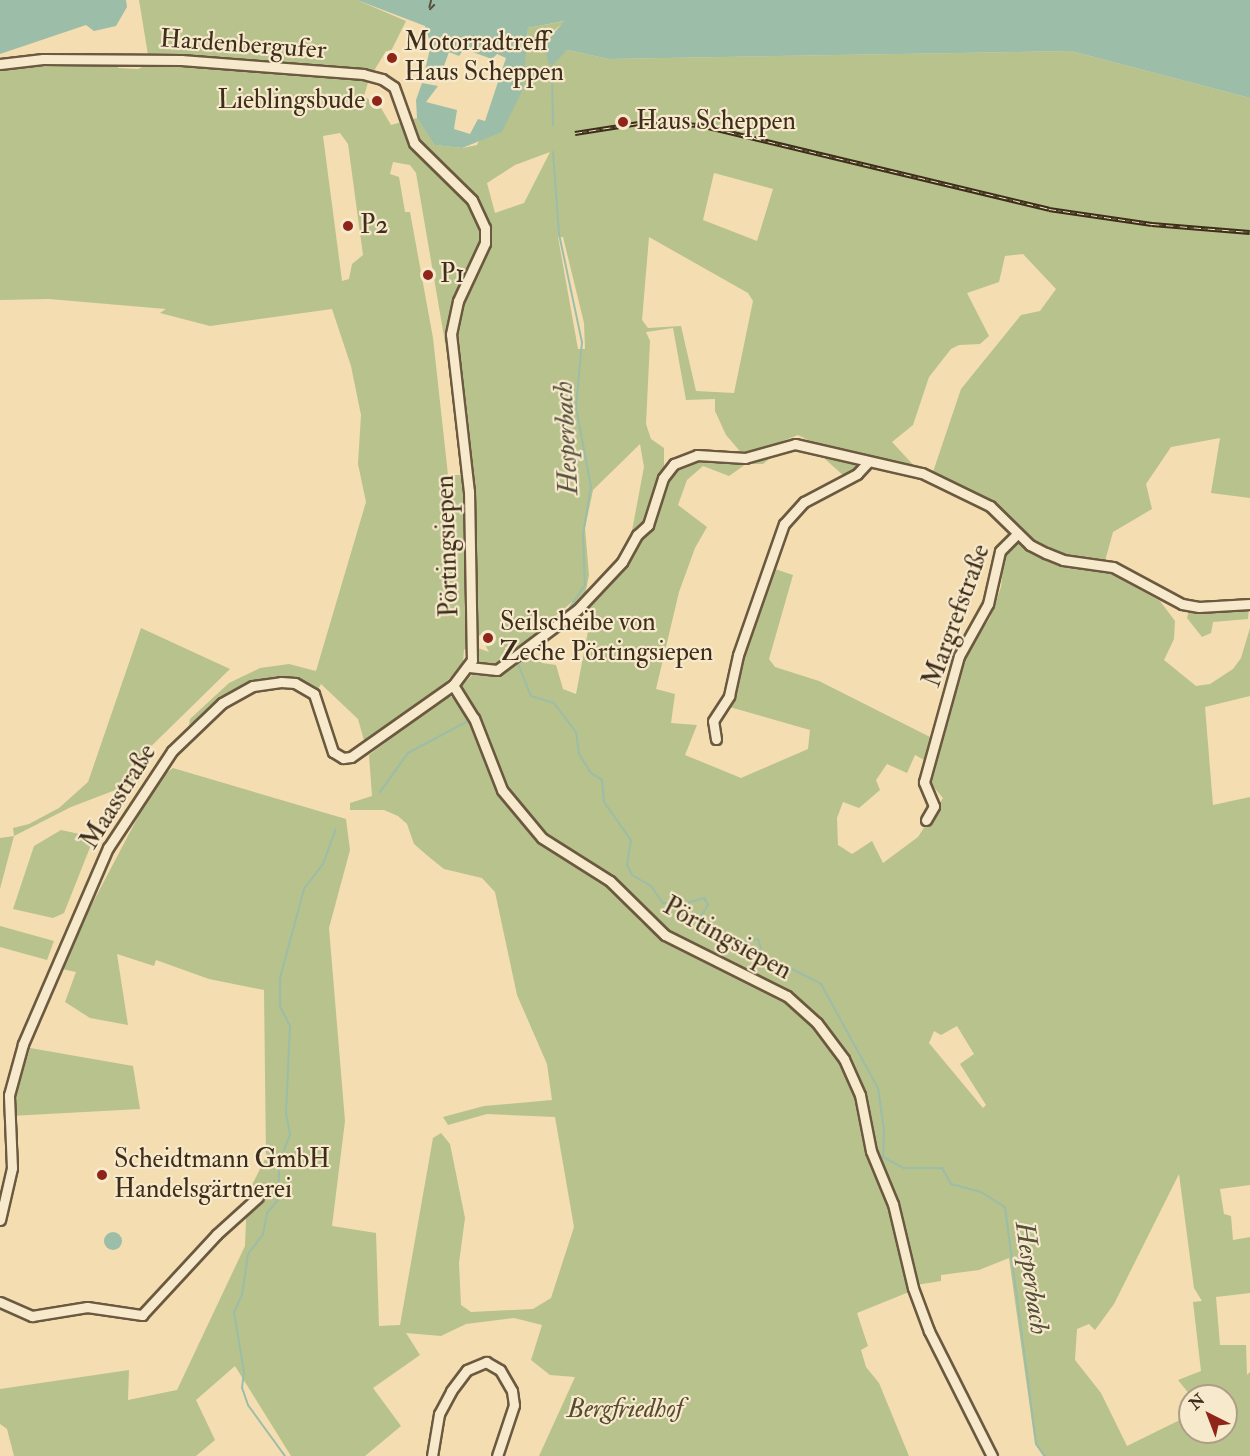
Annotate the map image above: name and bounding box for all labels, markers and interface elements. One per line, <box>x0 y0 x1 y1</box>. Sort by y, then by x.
street label: Hardenbergufer <box>159 24 327 66</box>
place label: Motorradtreff Haus Scheppen <box>404 27 564 88</box>
marker: Motorradtreff Haus Scheppen <box>385 51 399 65</box>
place label: Lieblingsbude <box>217 85 365 117</box>
marker: Lieblingsbude <box>370 94 384 108</box>
place label: Haus Scheppen <box>636 106 796 138</box>
marker: Haus Scheppen <box>614 113 632 131</box>
place label: P2 <box>360 210 388 242</box>
marker: P2 <box>341 219 355 233</box>
place label: P1 <box>440 259 464 291</box>
marker: P1 <box>421 268 435 282</box>
water label: Hesperbach <box>547 380 585 496</box>
street label: Pörtingsiepen <box>430 474 466 618</box>
street label: Margrefstraße <box>917 540 997 692</box>
place label: Seilscheibe von Zeche Pörtingsiepen <box>500 607 713 668</box>
marker: Seilscheibe von Zeche Pörtingsiepen <box>481 631 495 645</box>
street label: Maasstraße <box>75 739 163 855</box>
street label: Pörtingsiepen <box>657 891 797 987</box>
place label: Scheidtmann GmbH Handelsgärtnerei <box>114 1144 330 1206</box>
marker: Scheidtmann GmbH Handelsgärtnerei <box>95 1168 109 1182</box>
water label: Hesperbach <box>1008 1219 1056 1337</box>
north arrow <box>1178 1384 1238 1444</box>
text: N <box>1185 1390 1209 1414</box>
park label: Bergfriedhof <box>567 1394 683 1426</box>

